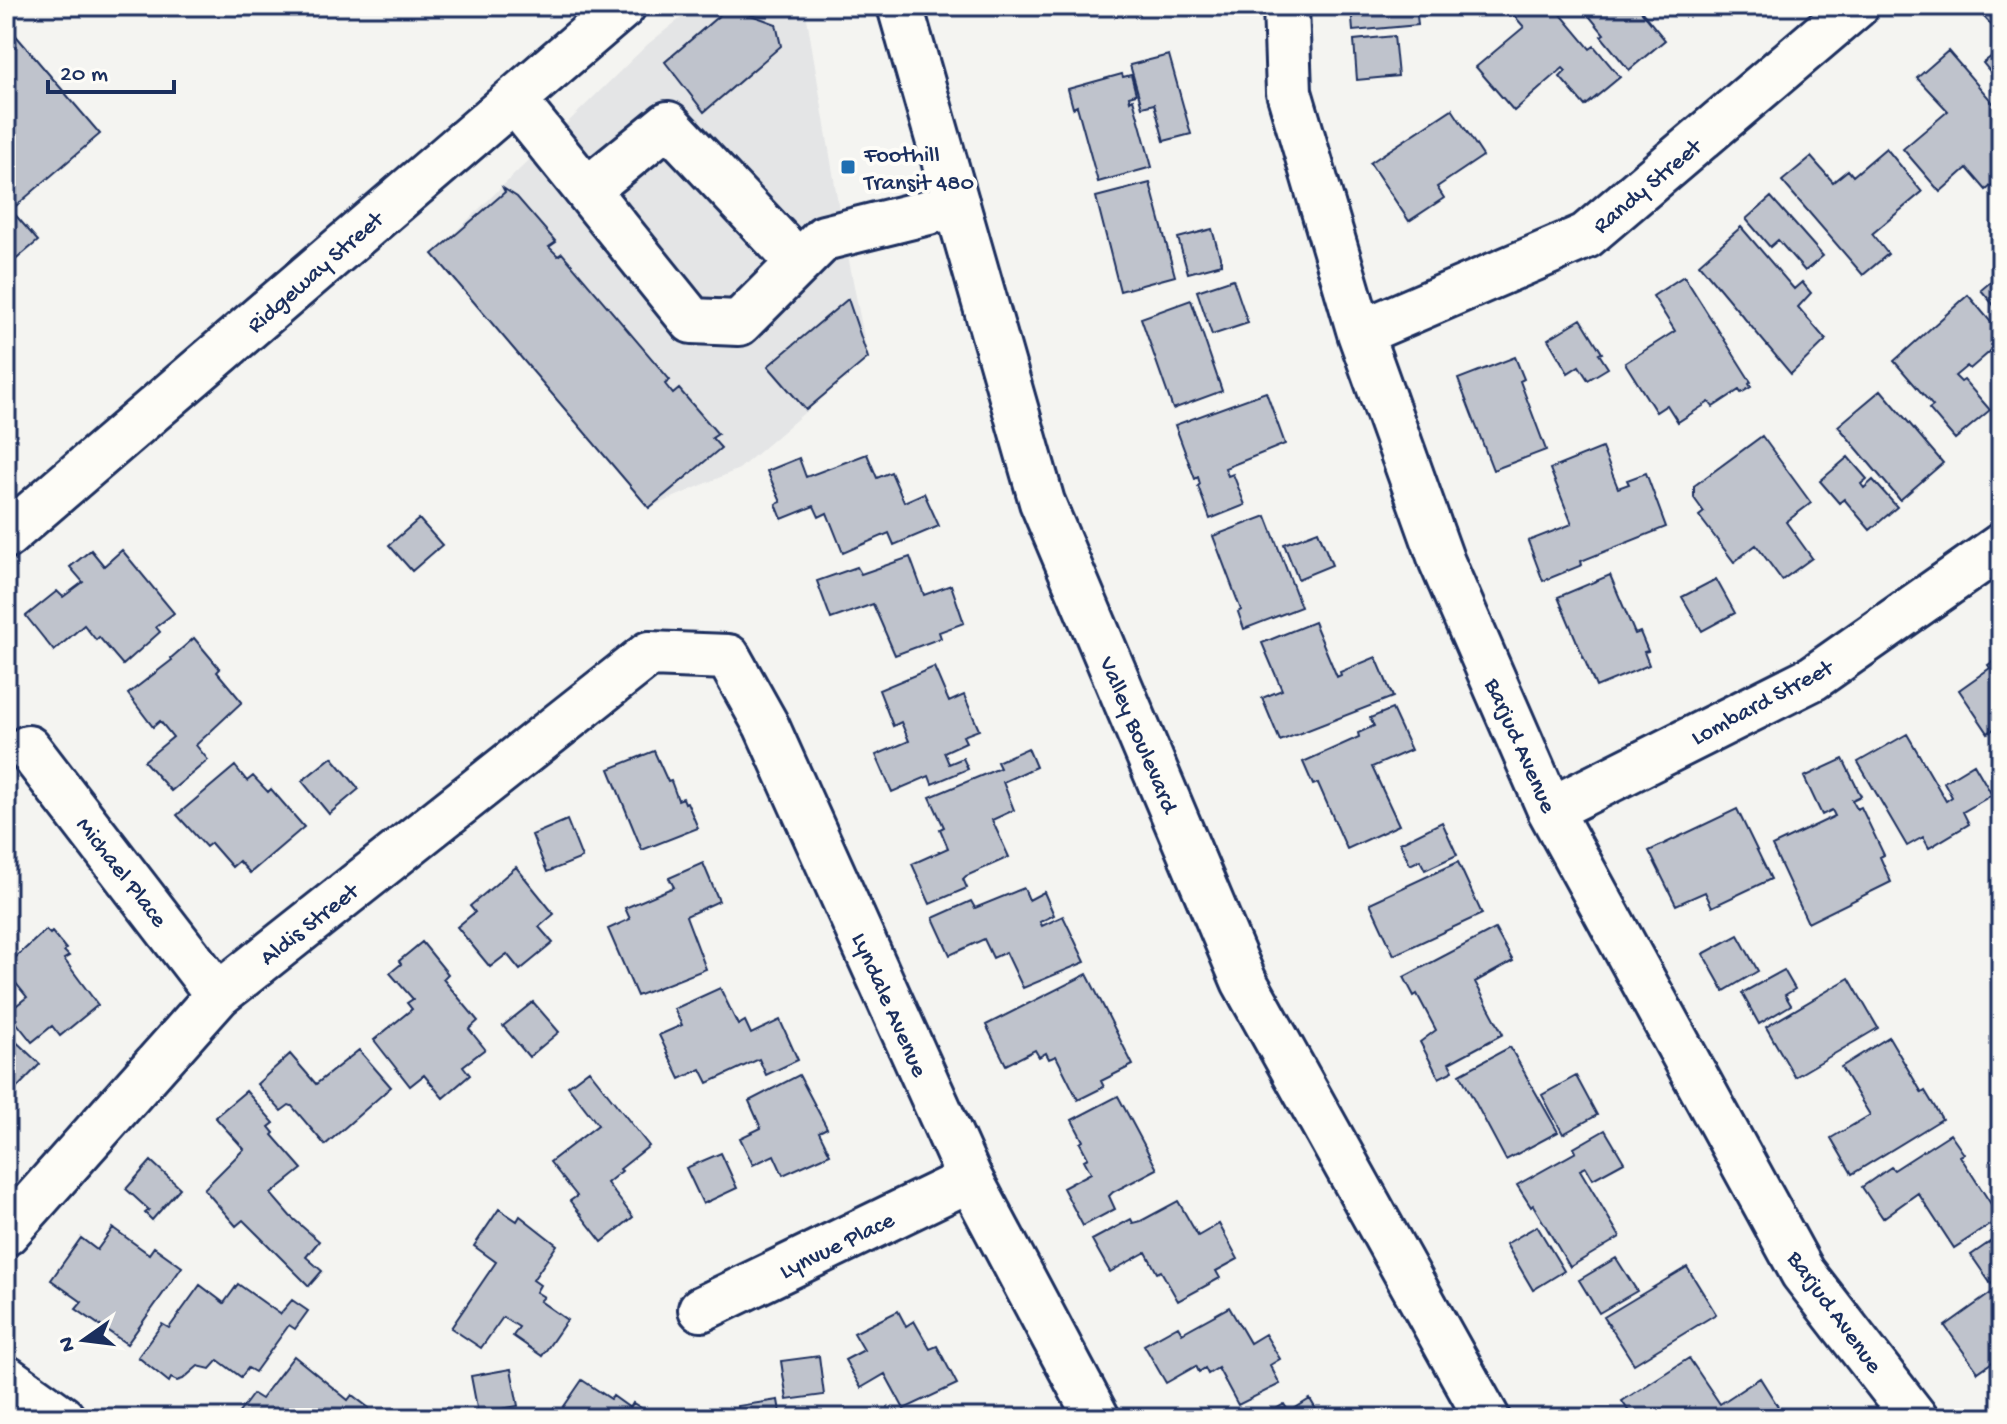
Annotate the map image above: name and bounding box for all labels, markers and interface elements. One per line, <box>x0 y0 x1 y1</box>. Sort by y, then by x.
scale bar <box>48 44 174 94</box>
text: 20 m <box>60 61 108 90</box>
street label: Randy Street <box>1588 132 1710 241</box>
place label: Foothill Transit 480 <box>862 142 974 199</box>
marker: Foothill Transit 480 <box>839 158 857 176</box>
street label: Ridgeway Street <box>242 205 392 341</box>
street label: Valley Boulevard <box>1090 652 1184 820</box>
street label: Lombard Street <box>1687 654 1840 754</box>
street label: Barjud Avenue <box>1476 674 1562 819</box>
street label: Michael Place <box>68 812 173 935</box>
street label: Aldis Street <box>255 877 367 973</box>
street label: Lyndale Avenue <box>843 929 933 1083</box>
street label: Lynvue Place <box>775 1207 900 1287</box>
street label: Barjud Avenue <box>1778 1245 1888 1380</box>
north arrow <box>44 1300 124 1380</box>
text: N <box>54 1334 83 1354</box>

